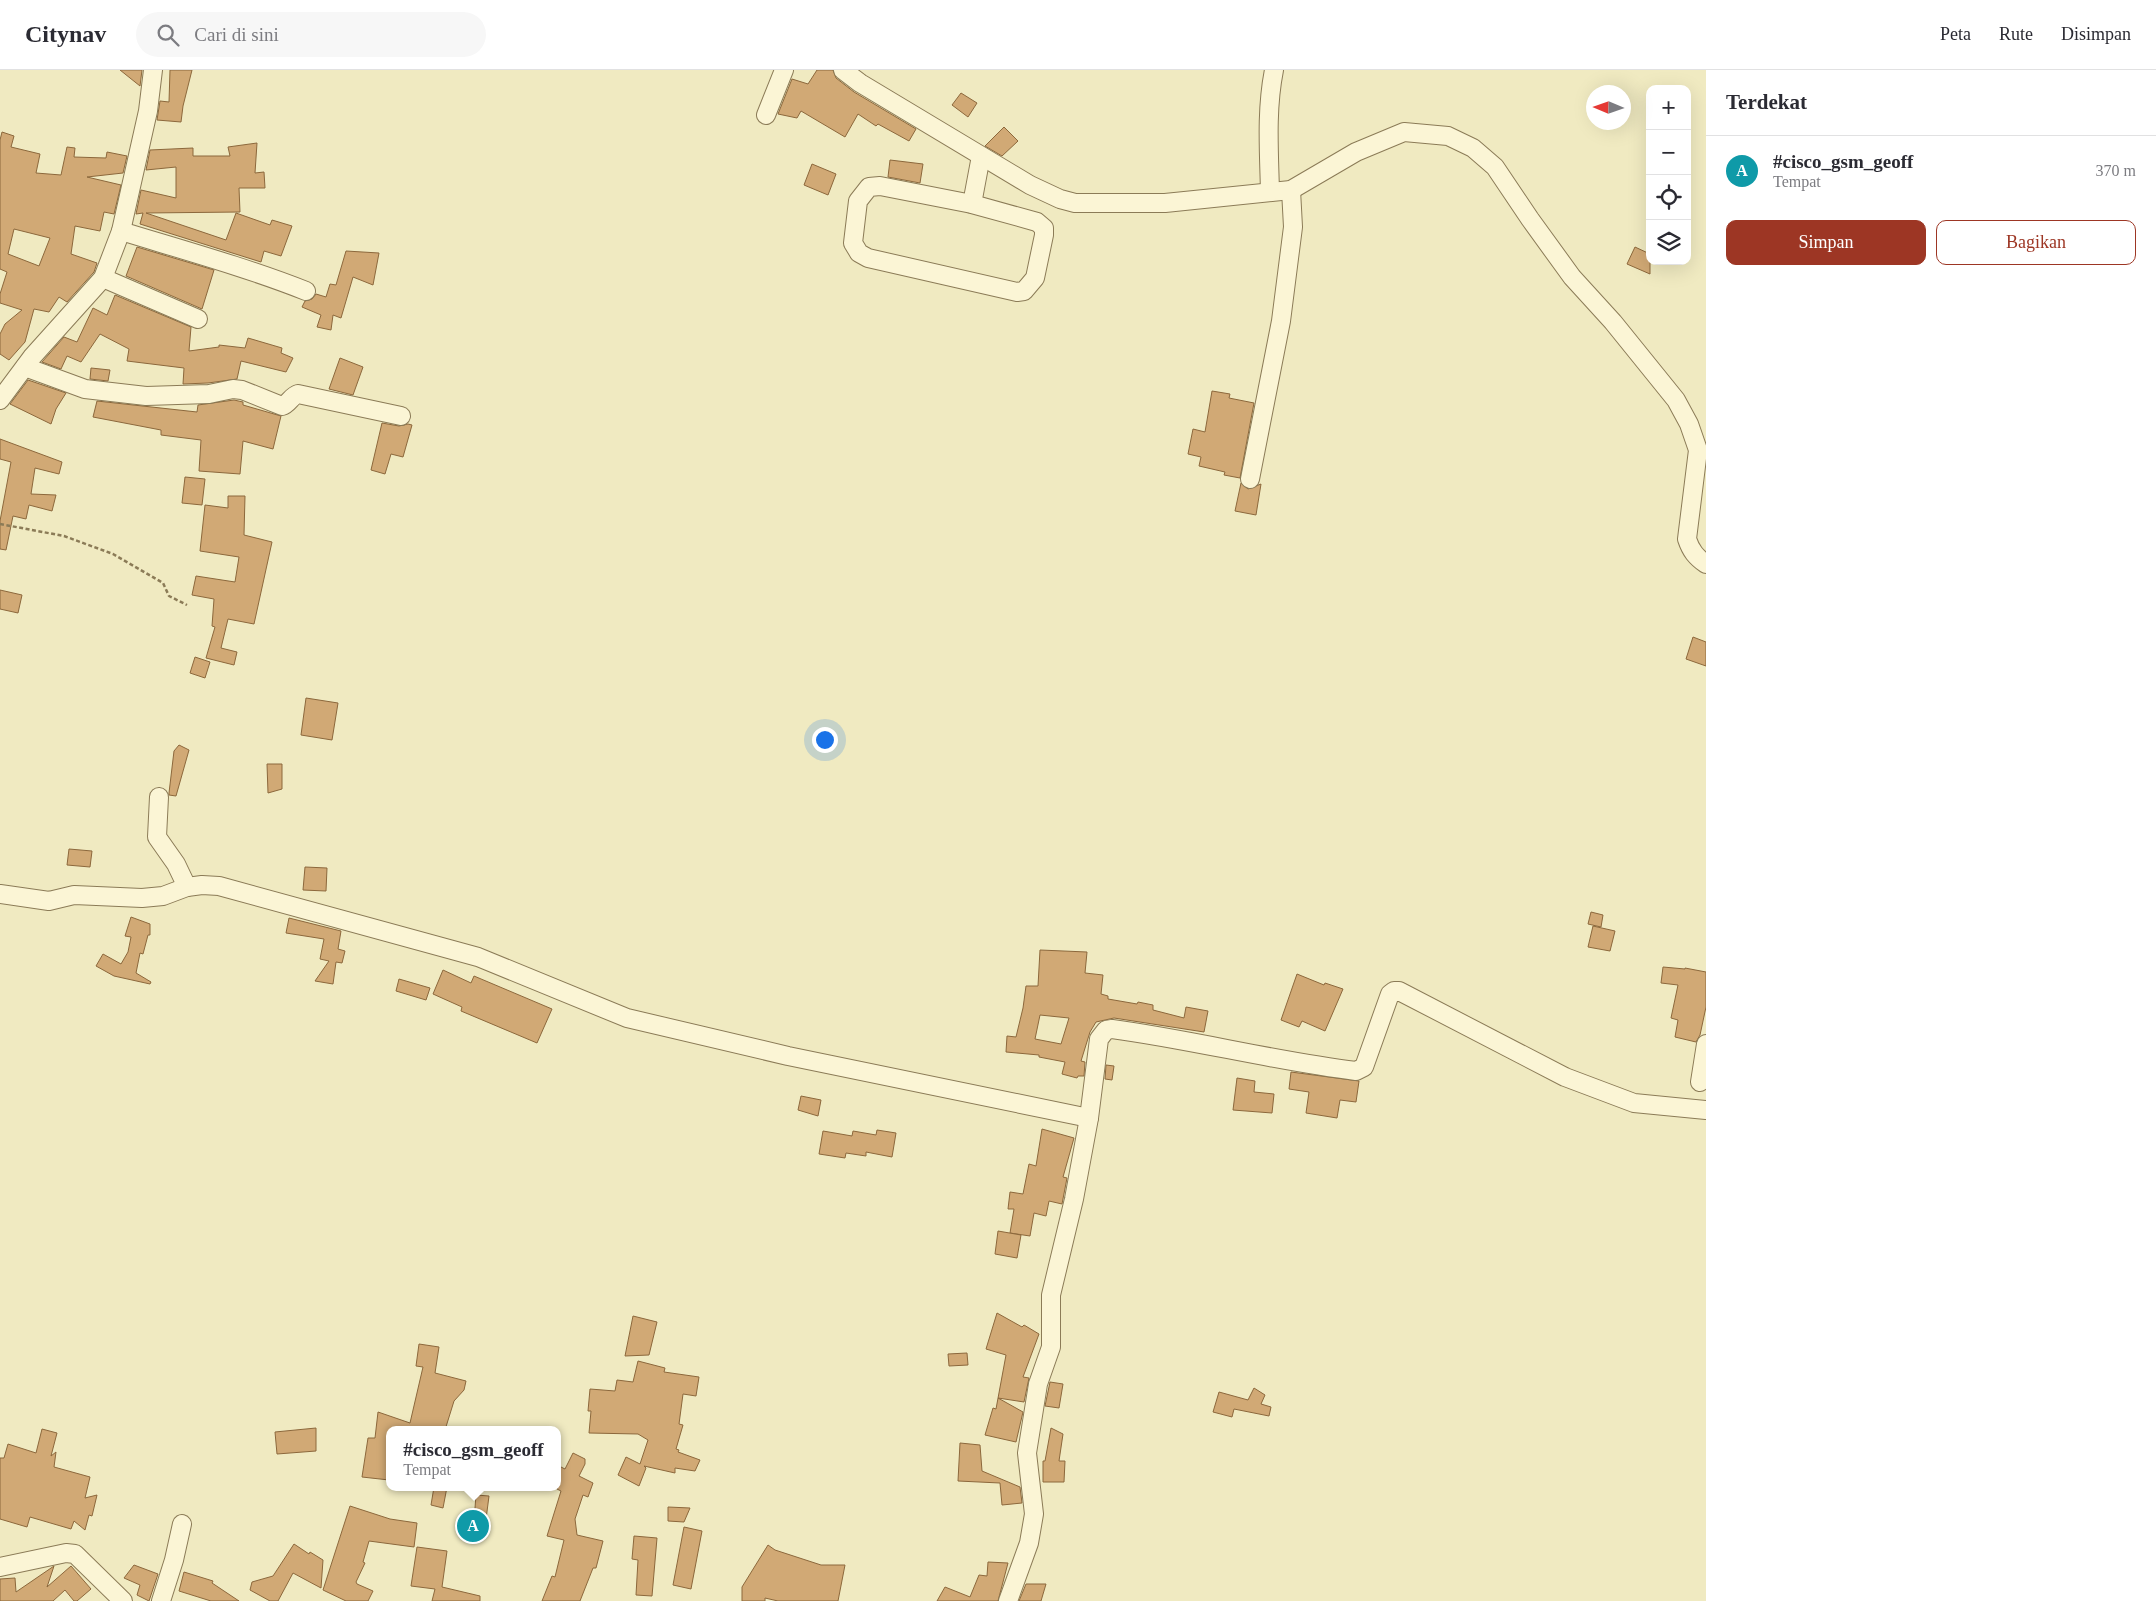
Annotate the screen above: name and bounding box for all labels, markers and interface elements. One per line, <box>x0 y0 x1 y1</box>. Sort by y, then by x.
search box <box>136 12 486 57</box>
text: Citynav <box>25 21 106 47</box>
icon: search <box>154 21 182 49</box>
text: Cari di sini <box>194 24 279 45</box>
text: Peta <box>1940 24 1971 44</box>
text: Rute <box>1999 24 2033 44</box>
text: Disimpan <box>2061 24 2131 44</box>
north arrow <box>1586 85 1631 130</box>
map controls <box>1646 85 1691 265</box>
button: + <box>1646 85 1691 130</box>
text: Terdekat <box>1726 90 1807 114</box>
button: − <box>1646 130 1691 175</box>
text: #cisco_gsm_geoff <box>1773 151 1913 172</box>
text: A <box>1736 162 1748 179</box>
text: 370 m <box>2096 162 2136 179</box>
text: Tempat <box>1773 173 1821 190</box>
button: locate <box>1646 175 1691 220</box>
button: layers <box>1646 220 1691 265</box>
button: Simpan <box>1726 220 1926 265</box>
button: Bagikan <box>1936 220 2136 265</box>
your location <box>812 727 838 753</box>
popup <box>386 1426 561 1491</box>
text: #cisco_gsm_geoff <box>403 1439 544 1460</box>
text: Tempat <box>403 1461 451 1478</box>
pin: A <box>457 1507 489 1545</box>

